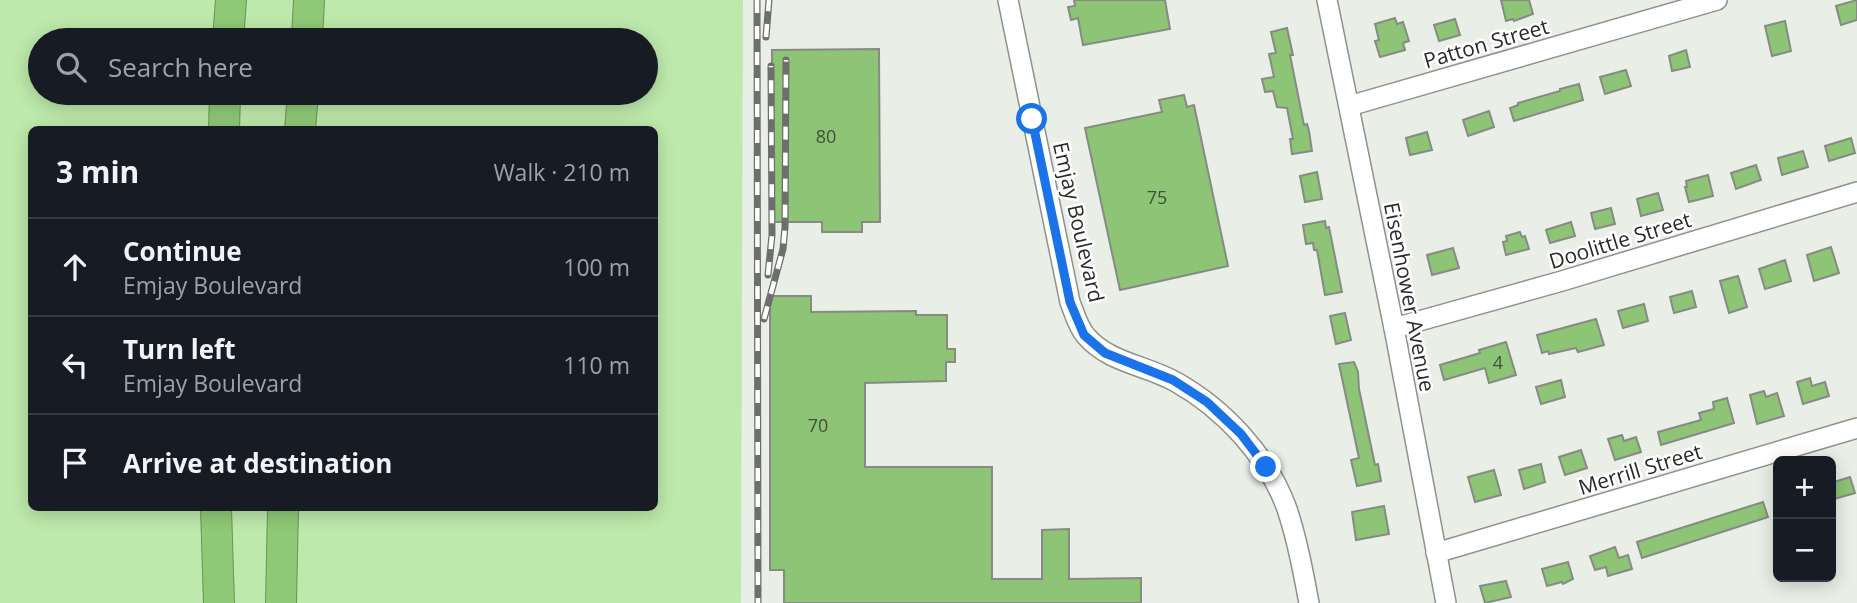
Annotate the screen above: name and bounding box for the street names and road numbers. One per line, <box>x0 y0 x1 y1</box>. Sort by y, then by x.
street label: Patton Street <box>1420 12 1552 74</box>
street label: Emjay Boulevard <box>1047 139 1111 305</box>
street label: Eisenhower Avenue <box>1378 200 1442 394</box>
street label: Doolittle Street <box>1545 205 1695 275</box>
street label: Merrill Street <box>1575 437 1705 501</box>

